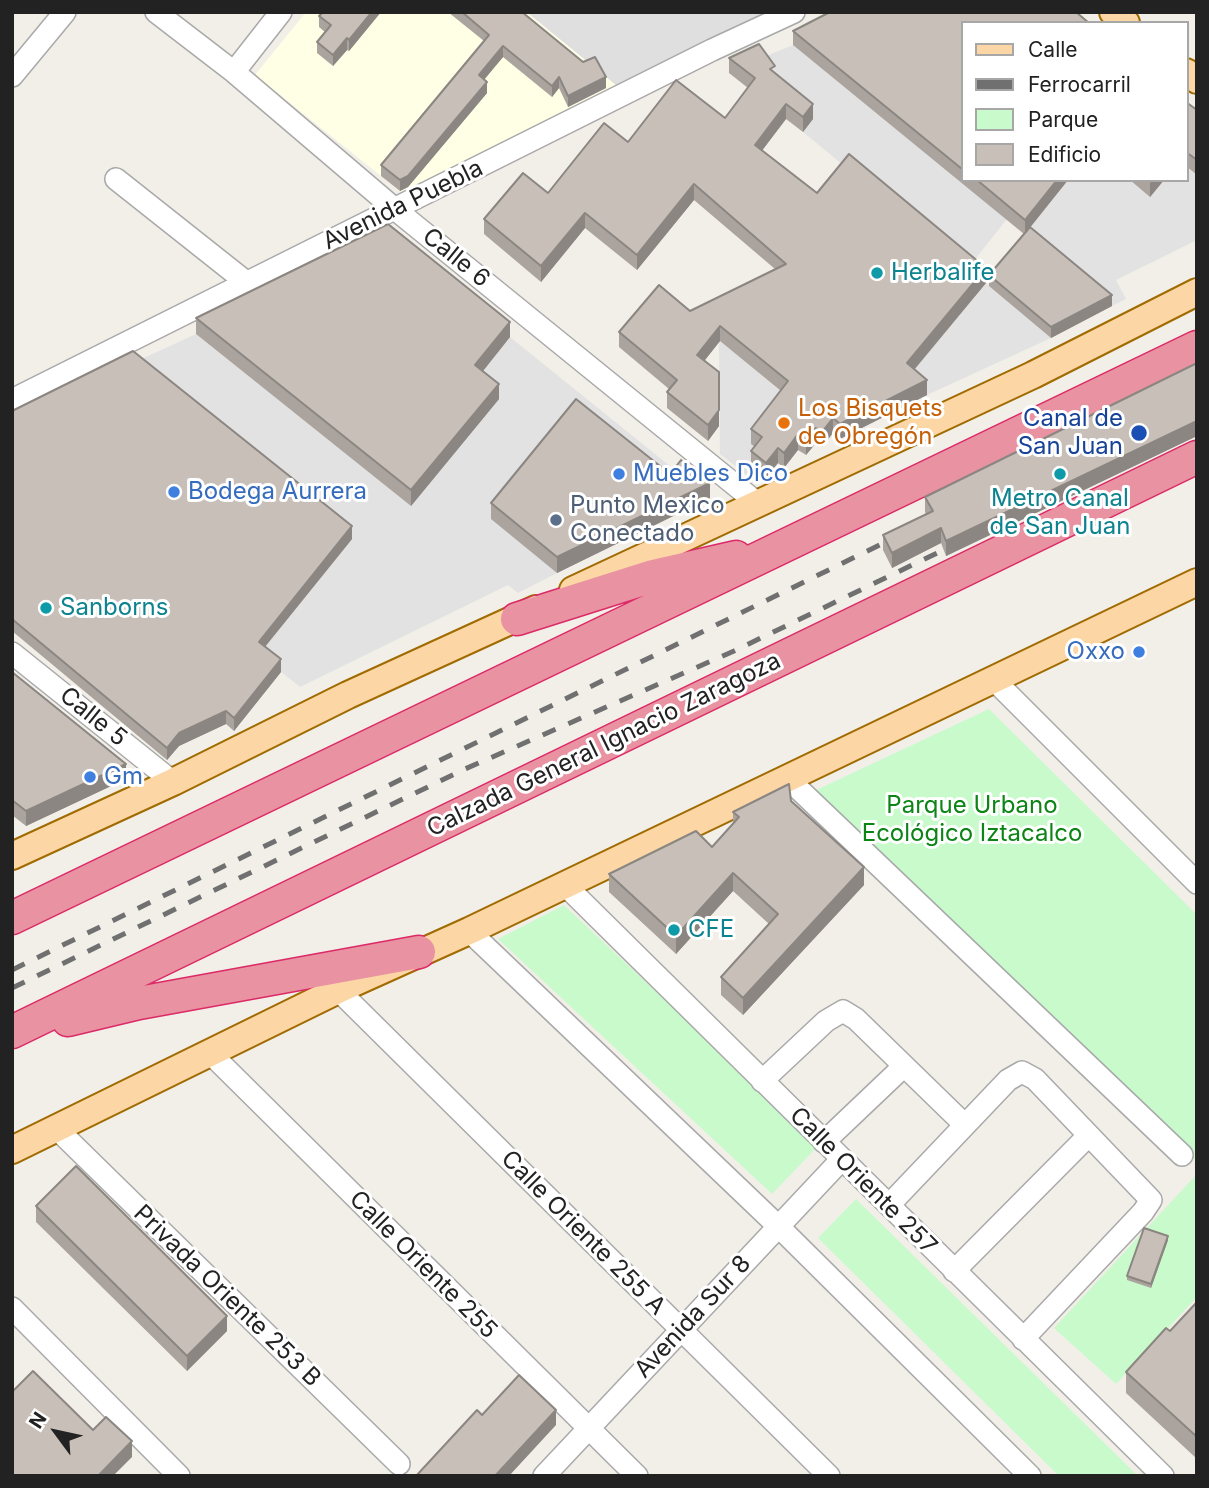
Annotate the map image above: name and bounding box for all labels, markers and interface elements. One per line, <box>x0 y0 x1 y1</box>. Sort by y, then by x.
legend <box>960 21 1188 182</box>
text: Calle <box>1028 37 1078 62</box>
text: Ferrocarril <box>1028 72 1131 97</box>
text: Parque <box>1028 107 1098 132</box>
text: Edificio <box>1028 142 1101 167</box>
street label: Avenida Puebla <box>318 154 488 256</box>
street label: Calle 6 <box>417 222 495 294</box>
place label: Herbalife <box>891 259 994 287</box>
marker: Herbalife <box>869 265 885 281</box>
place label: Los Bisquets de Obregón <box>798 395 943 451</box>
place label: Canal de San Juan <box>1018 405 1123 461</box>
marker: Los Bisquets de Obregón <box>776 415 792 431</box>
marker: Canal de San Juan <box>1129 423 1149 443</box>
place label: Muebles Dico <box>633 460 788 488</box>
marker: Muebles Dico <box>611 466 627 482</box>
marker: Metro Canal de San Juan <box>1052 466 1068 482</box>
place label: Bodega Aurrera <box>188 478 367 506</box>
marker: Bodega Aurrera <box>166 484 182 500</box>
place label: Metro Canal de San Juan <box>990 485 1130 541</box>
place label: Punto Mexico Conectado <box>570 492 725 548</box>
marker: Punto Mexico Conectado <box>548 512 564 528</box>
place label: Sanborns <box>60 594 168 622</box>
marker: Sanborns <box>38 600 54 616</box>
place label: Oxxo <box>1067 638 1125 666</box>
marker: Oxxo <box>1131 644 1147 660</box>
street label: Calzada General Ignacio Zaragoza <box>423 647 785 843</box>
street label: Calle 5 <box>54 681 132 753</box>
place label: Gm <box>104 763 143 791</box>
marker: Gm <box>82 769 98 785</box>
park label: Parque Urbano Ecológico Iztacalco <box>862 792 1082 848</box>
place label: CFE <box>688 916 734 944</box>
marker: CFE <box>666 922 682 938</box>
street label: Calle Oriente 257 <box>783 1101 943 1261</box>
street label: Calle Oriente 255 A <box>495 1145 671 1321</box>
street label: Calle Oriente 255 <box>343 1185 503 1345</box>
street label: Privada Oriente 253 B <box>127 1199 327 1393</box>
street label: Avenida Sur 8 <box>629 1250 757 1384</box>
north arrow <box>21 1397 91 1467</box>
text: N <box>24 1408 52 1433</box>

